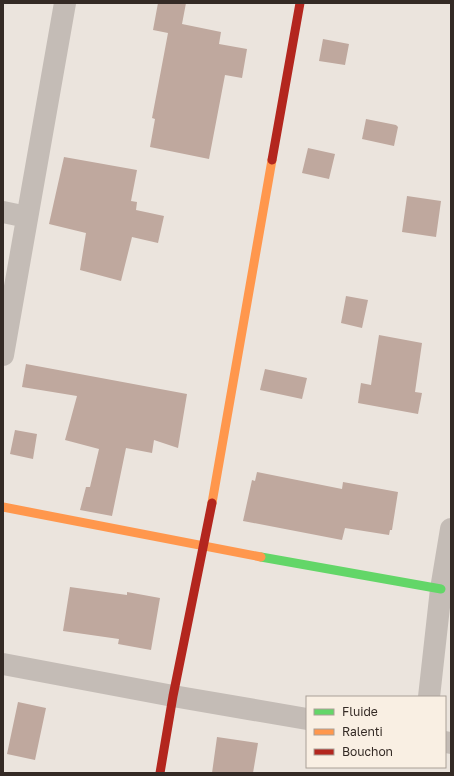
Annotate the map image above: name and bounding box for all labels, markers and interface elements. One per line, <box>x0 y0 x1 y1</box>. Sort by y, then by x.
legend <box>306 696 446 768</box>
text: Fluide <box>342 704 378 719</box>
text: Ralenti <box>342 724 383 739</box>
text: Bouchon <box>342 744 393 759</box>

